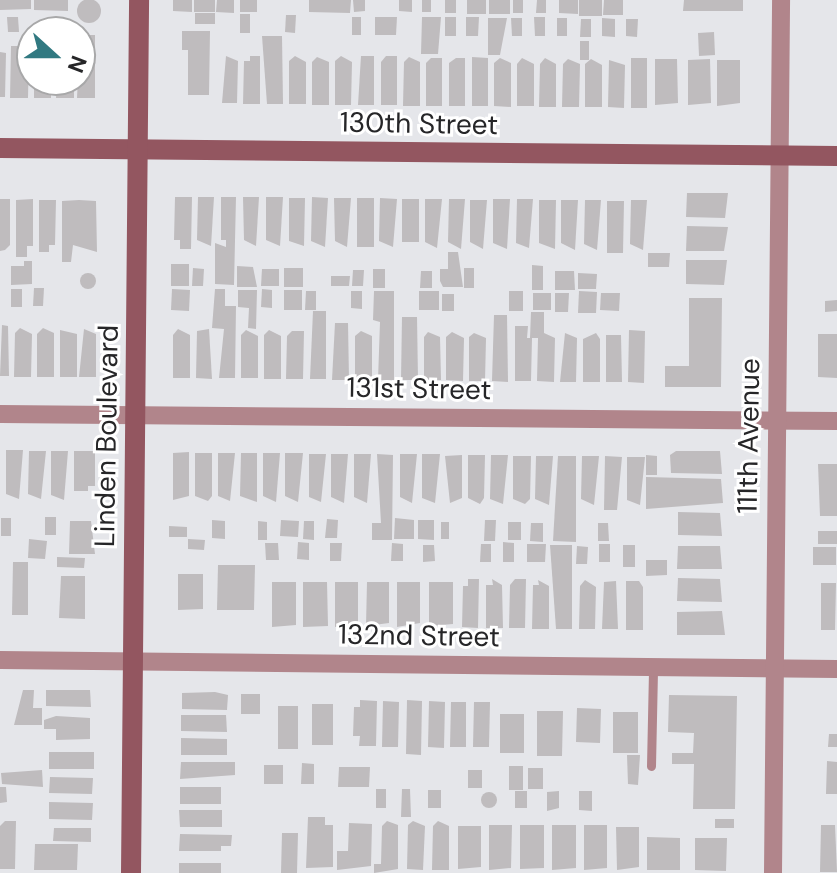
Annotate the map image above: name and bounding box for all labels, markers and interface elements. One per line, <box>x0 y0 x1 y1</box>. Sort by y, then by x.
north arrow <box>16 16 96 96</box>
text: N <box>61 51 93 77</box>
street label: 130th Street <box>340 106 498 142</box>
street label: Linden Boulevard <box>88 325 126 547</box>
street label: 111th Avenue <box>731 358 767 514</box>
street label: 131st Street <box>346 371 492 407</box>
street label: 132nd Street <box>338 618 500 654</box>

